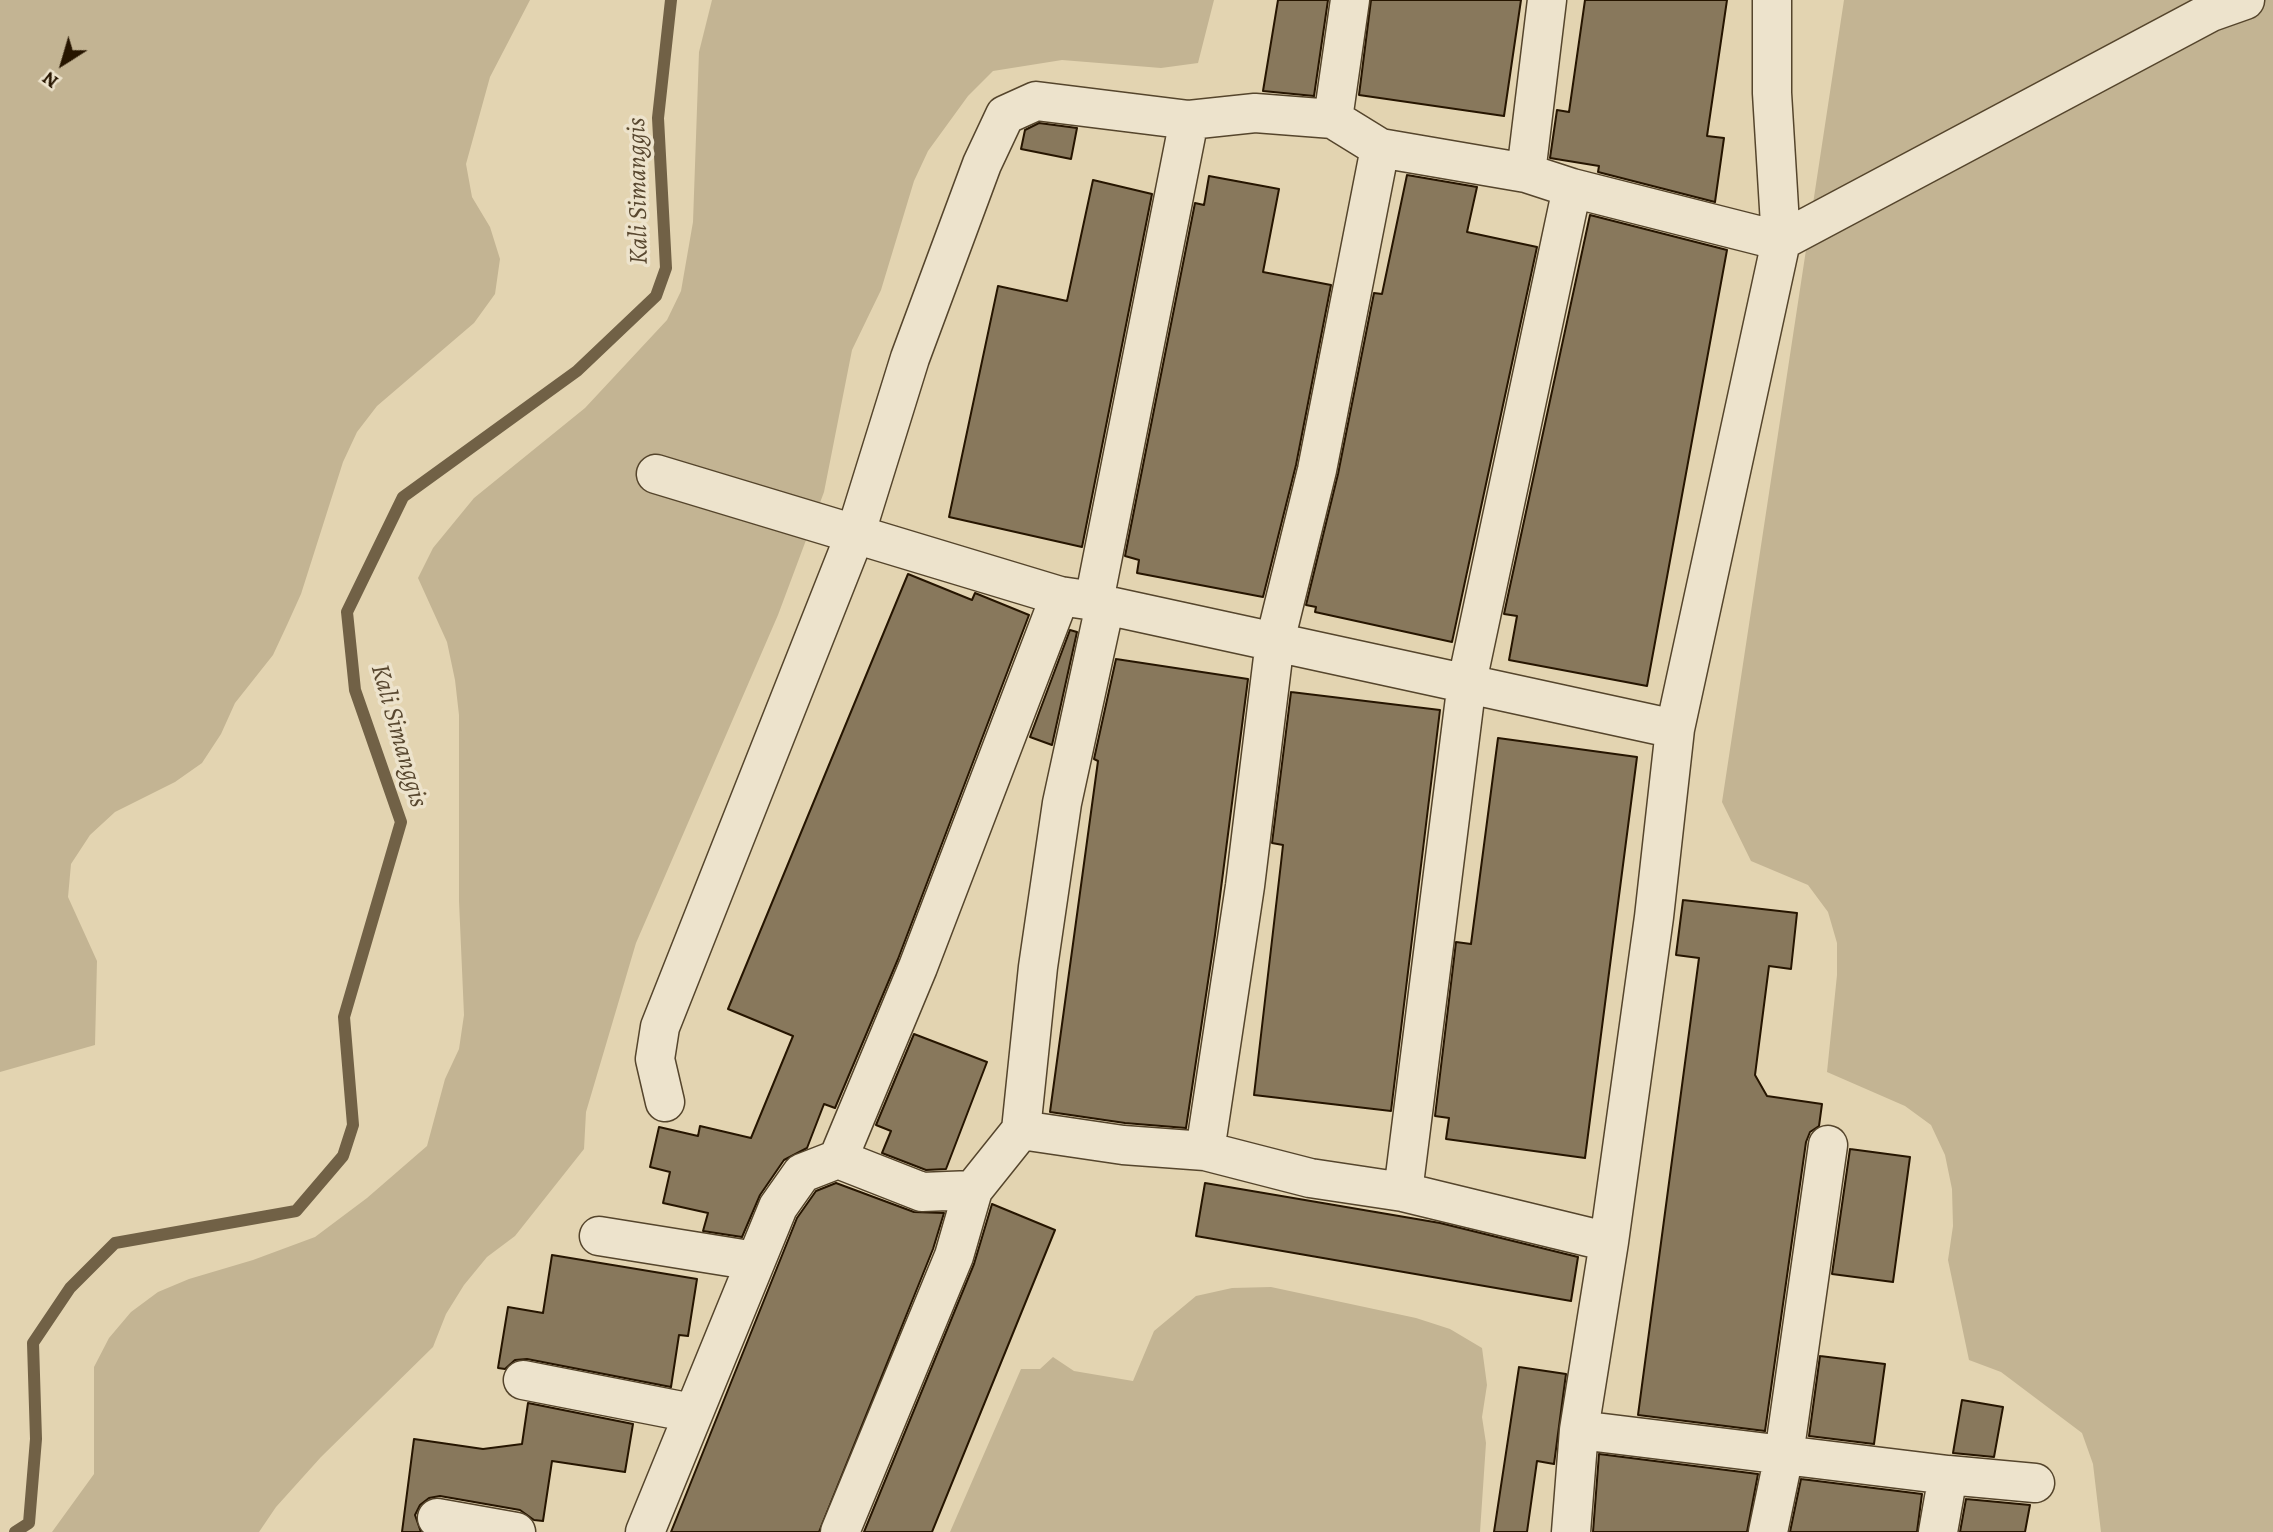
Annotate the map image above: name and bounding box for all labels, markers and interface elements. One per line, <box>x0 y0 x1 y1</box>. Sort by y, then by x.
north arrow <box>28 28 98 98</box>
text: N <box>37 65 64 94</box>
water label: Kali Simanggis <box>622 117 656 265</box>
water label: Kali Simanggis <box>363 661 433 811</box>

